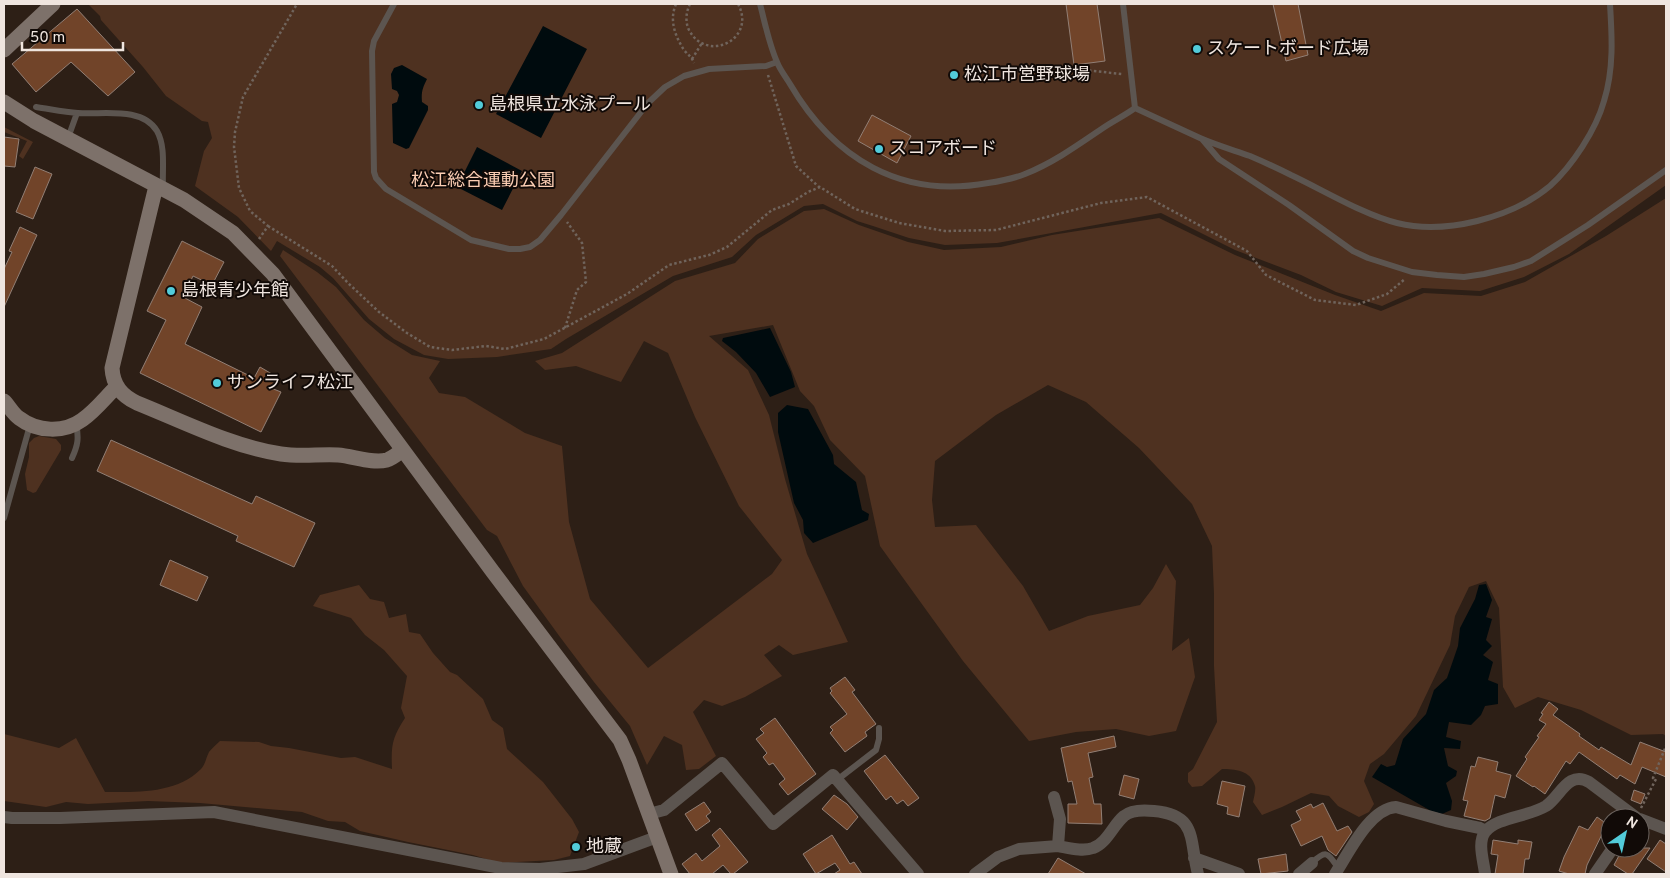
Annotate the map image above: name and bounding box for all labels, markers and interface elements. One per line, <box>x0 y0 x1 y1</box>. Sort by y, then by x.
scale bar <box>22 20 124 52</box>
text: 50 m <box>30 29 65 48</box>
place label: スケートボード広場 <box>1207 38 1369 61</box>
marker: スケートボード広場 <box>1191 43 1203 55</box>
place label: 松江市営野球場 <box>964 64 1090 87</box>
marker: 松江市営野球場 <box>948 69 960 81</box>
place label: 島根県立水泳プール <box>489 94 651 117</box>
marker: 島根県立水泳プール <box>473 99 485 111</box>
place label: スコアボード <box>889 138 997 161</box>
marker: スコアボード <box>873 143 885 155</box>
park label: 松江総合運動公園 <box>411 170 555 193</box>
place label: 島根青少年館 <box>181 280 289 303</box>
marker: 島根青少年館 <box>165 285 177 297</box>
place label: サンライフ松江 <box>227 372 353 395</box>
marker: サンライフ松江 <box>211 377 223 389</box>
north arrow <box>1600 808 1650 858</box>
text: N <box>1623 814 1640 833</box>
place label: 地蔵 <box>586 836 622 859</box>
marker: 地蔵 <box>570 841 582 853</box>

